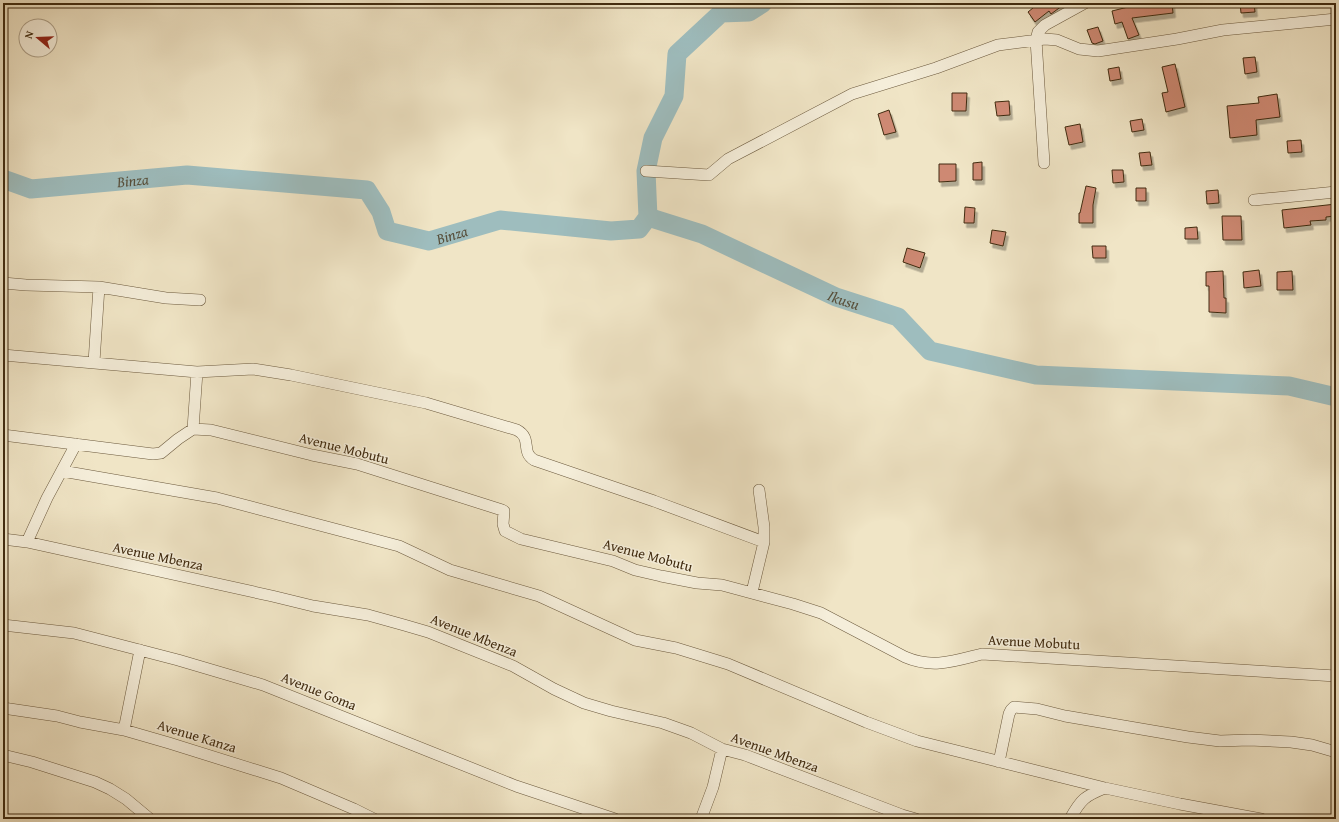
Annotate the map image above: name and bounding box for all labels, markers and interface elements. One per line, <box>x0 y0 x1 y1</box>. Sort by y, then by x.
north arrow <box>18 18 58 58</box>
text: N <box>20 28 38 41</box>
water label: Binza <box>115 168 150 192</box>
water label: Binza <box>433 220 470 249</box>
water label: Ikusu <box>825 284 863 315</box>
street label: Avenue Mobutu <box>297 427 391 469</box>
street label: Avenue Mobutu <box>601 533 695 577</box>
street label: Avenue Mbenza <box>111 537 205 575</box>
street label: Avenue Mbenza <box>428 608 521 662</box>
street label: Avenue Mobutu <box>988 630 1081 654</box>
street label: Avenue Goma <box>278 667 360 715</box>
street label: Avenue Kanza <box>155 715 239 758</box>
street label: Avenue Mbenza <box>728 727 822 777</box>

